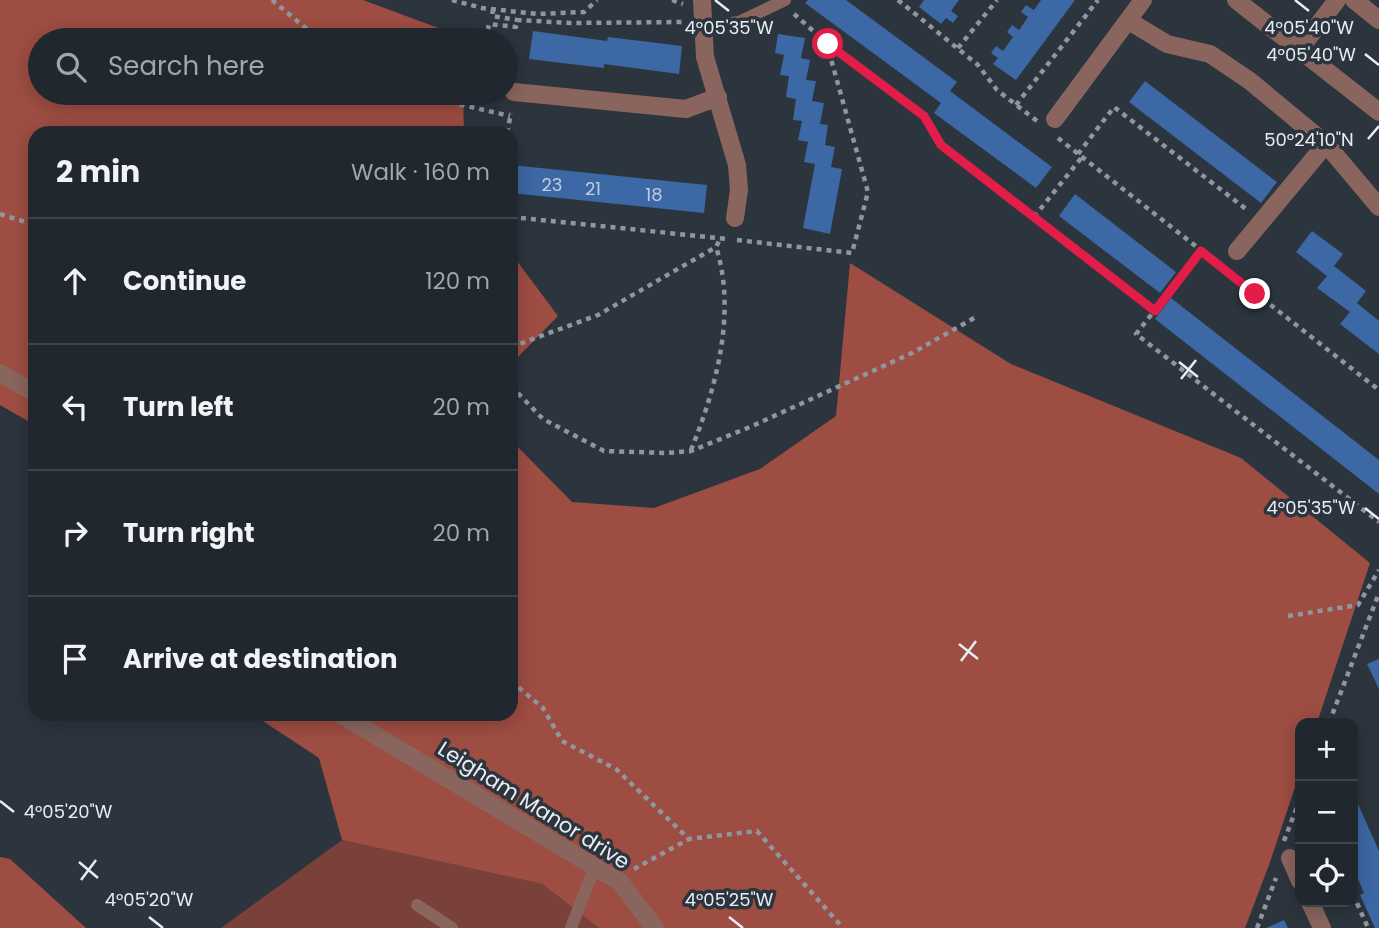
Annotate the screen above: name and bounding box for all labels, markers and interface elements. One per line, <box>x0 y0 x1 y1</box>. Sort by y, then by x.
text: 4°05'35"W <box>685 15 774 40</box>
text: 4°05'40"W <box>1264 15 1354 40</box>
search box <box>28 28 518 105</box>
route start <box>812 28 843 59</box>
text: 4°05'40"W <box>1266 42 1356 67</box>
icon: search <box>52 48 90 86</box>
text: Search here <box>108 48 265 84</box>
text: 50°24'10"N <box>1264 127 1354 152</box>
text: 2 min <box>56 150 140 193</box>
text: Walk · 160 m <box>351 156 490 188</box>
house number: 23 <box>542 172 562 197</box>
house number: 21 <box>585 176 601 201</box>
house number: 18 <box>645 182 663 207</box>
icon: ahead <box>56 262 94 300</box>
text: Continue <box>123 263 246 299</box>
text: 120 m <box>425 265 490 297</box>
route end <box>1239 278 1270 309</box>
icon: left <box>56 388 94 426</box>
text: Turn left <box>123 389 234 425</box>
text: 20 m <box>432 391 490 423</box>
text: 4°05'35"W <box>1267 495 1356 520</box>
icon: right <box>56 514 94 552</box>
text: Turn right <box>123 515 255 551</box>
text: 20 m <box>432 517 490 549</box>
icon: arrive <box>56 640 94 678</box>
text: Arrive at destination <box>123 641 398 677</box>
map controls <box>1295 718 1358 907</box>
button: + <box>1295 718 1358 781</box>
street label: Leigham Manor drive <box>433 734 635 876</box>
button: − <box>1295 781 1358 844</box>
text: 4°05'20"W <box>24 799 113 824</box>
button: locate <box>1295 844 1358 907</box>
text: 4°05'20"W <box>105 887 194 912</box>
text: 4°05'25"W <box>685 887 774 912</box>

